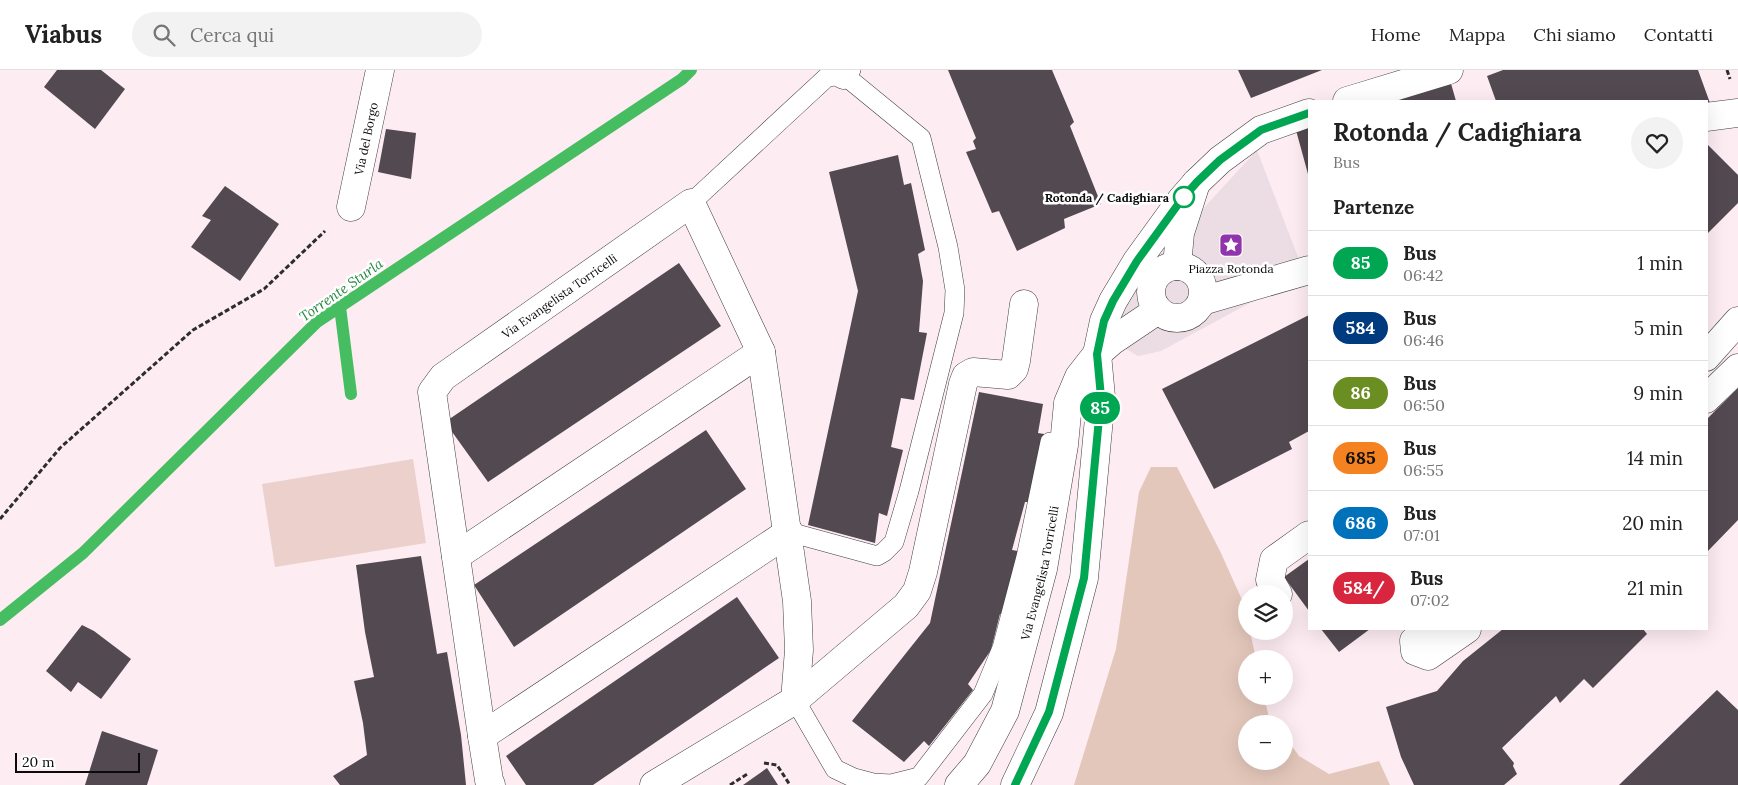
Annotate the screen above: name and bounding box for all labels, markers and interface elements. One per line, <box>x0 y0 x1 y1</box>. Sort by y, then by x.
search box <box>132 12 482 57</box>
text: Viabus <box>25 19 102 50</box>
icon: search <box>150 21 178 49</box>
text: Cerca qui <box>190 23 274 47</box>
text: Home <box>1371 23 1421 46</box>
text: Mappa <box>1449 23 1505 46</box>
text: Chi siamo <box>1533 23 1616 46</box>
text: Contatti <box>1644 23 1713 46</box>
street label: Via del Borgo <box>350 101 380 177</box>
text: Rotonda / Cadighiara <box>1333 117 1582 148</box>
button: heart <box>1631 117 1683 169</box>
text: Bus <box>1333 152 1360 172</box>
marker: Rotonda / Cadighiara <box>1173 186 1195 208</box>
place label: Rotonda / Cadighiara <box>1045 190 1170 206</box>
text: Partenze <box>1333 195 1414 219</box>
place icon: Piazza Rotonda <box>1218 232 1244 258</box>
text: Bus <box>1403 241 1436 265</box>
street label: Via Evangelista Torricelli <box>498 250 620 342</box>
text: 85 <box>1350 251 1371 274</box>
text: 1 min <box>1637 251 1683 275</box>
water label: Torrente Sturla <box>296 254 387 326</box>
place label: Piazza Rotonda <box>1188 261 1274 276</box>
text: 06:42 <box>1403 265 1443 285</box>
text: Bus <box>1403 306 1436 330</box>
text: 584 <box>1346 316 1375 339</box>
text: 5 min <box>1634 316 1683 340</box>
text: 06:46 <box>1403 330 1444 350</box>
text: Bus <box>1403 371 1436 395</box>
text: 86 <box>1350 381 1371 404</box>
text: 9 min <box>1633 381 1683 405</box>
line badge: 85 <box>1078 392 1122 424</box>
text: 06:50 <box>1403 395 1445 415</box>
text: 85 <box>1090 396 1110 419</box>
text: Bus <box>1403 436 1436 460</box>
text: 685 <box>1345 446 1376 469</box>
text: 14 min <box>1627 446 1683 470</box>
text: 06:55 <box>1403 460 1444 480</box>
text: Bus <box>1403 501 1436 525</box>
street label: Via Evangelista Torricelli <box>1017 505 1061 643</box>
text: 686 <box>1345 511 1376 534</box>
text: 20 min <box>1622 511 1683 535</box>
text: 07:01 <box>1403 525 1440 545</box>
text: Bus <box>1410 566 1443 590</box>
text: 584/ <box>1343 576 1385 599</box>
text: 21 min <box>1627 576 1683 600</box>
map controls <box>1238 585 1293 770</box>
button: layers <box>1238 585 1293 640</box>
text: 07:02 <box>1410 590 1449 610</box>
button: + <box>1238 650 1293 705</box>
button: − <box>1238 715 1293 770</box>
scale bar <box>15 750 140 773</box>
text: 20 m <box>22 753 54 771</box>

